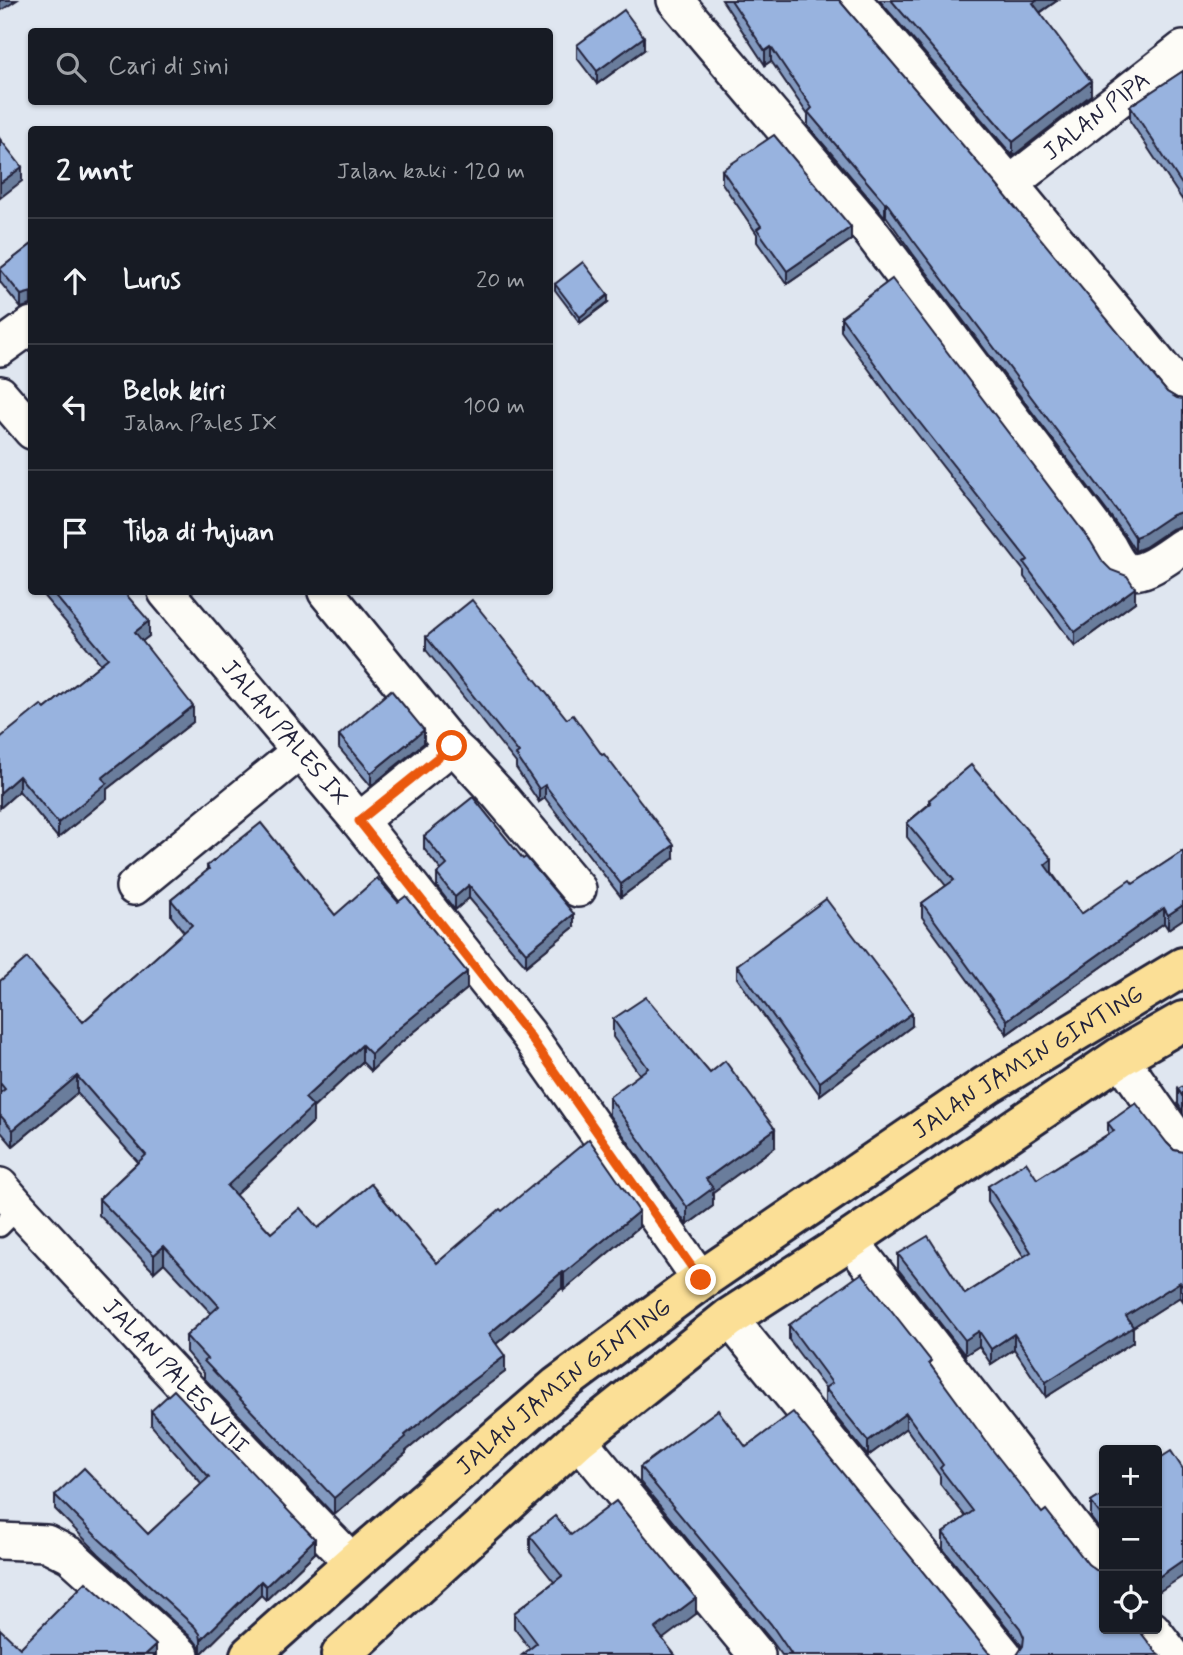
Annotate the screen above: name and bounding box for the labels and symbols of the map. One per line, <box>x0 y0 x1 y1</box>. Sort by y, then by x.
street label: JALAN PIPA <box>1037 65 1157 168</box>
street label: JALAN PALES IX <box>214 653 355 812</box>
route start <box>436 730 467 761</box>
street label: JALAN JAMIN GINTING <box>907 979 1150 1147</box>
route end <box>685 1264 716 1295</box>
street label: JALAN PALES VIII <box>95 1292 256 1461</box>
street label: JALAN JAMIN GINTING <box>450 1292 678 1482</box>

